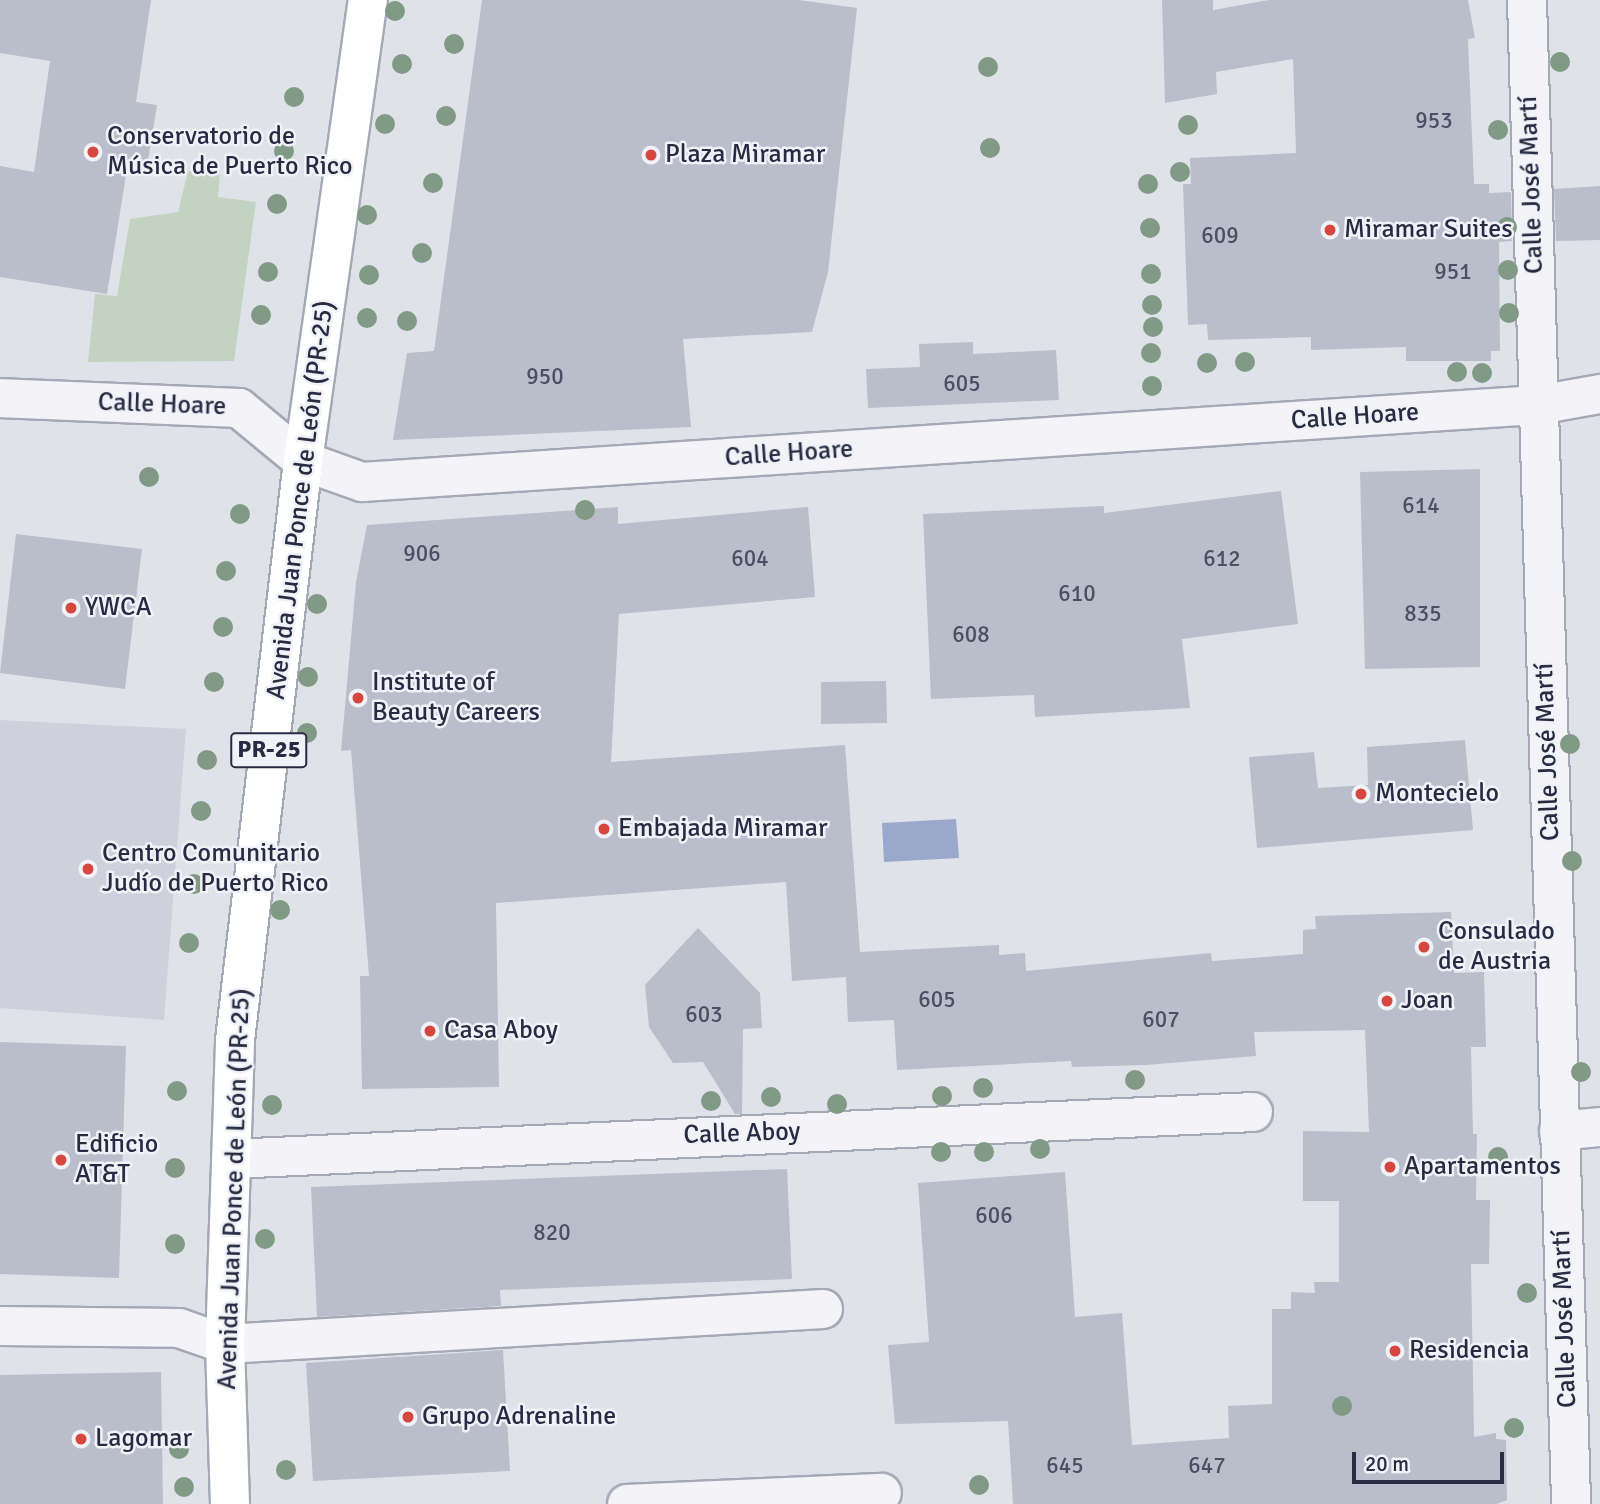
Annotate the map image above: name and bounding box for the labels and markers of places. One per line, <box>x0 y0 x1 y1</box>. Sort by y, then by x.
place label: Conservatorio de Música de Puerto Rico <box>107 121 352 182</box>
place label: Plaza Miramar <box>665 139 825 171</box>
marker: Conservatorio de Música de Puerto Rico <box>85 144 101 160</box>
marker: Plaza Miramar <box>643 147 659 163</box>
place label: Miramar Suites <box>1344 214 1513 246</box>
marker: Miramar Suites <box>1322 222 1338 238</box>
place label: YWCA <box>85 592 152 624</box>
marker: YWCA <box>63 600 79 616</box>
place label: Institute of Beauty Careers <box>372 667 540 728</box>
marker: Institute of Beauty Careers <box>350 690 366 706</box>
place label: Montecielo <box>1375 778 1499 810</box>
marker: Montecielo <box>1353 786 1369 802</box>
place label: Embajada Miramar <box>618 813 827 845</box>
marker: Embajada Miramar <box>596 821 612 837</box>
place label: Centro Comunitario Judío de Puerto Rico <box>102 838 328 900</box>
marker: Centro Comunitario Judío de Puerto Rico <box>80 861 96 877</box>
place label: Consulado de Austria <box>1438 916 1555 978</box>
marker: Consulado de Austria <box>1416 939 1432 955</box>
place label: Joan <box>1401 985 1454 1017</box>
marker: Joan <box>1379 993 1395 1009</box>
place label: Casa Aboy <box>444 1015 558 1047</box>
marker: Casa Aboy <box>422 1023 438 1039</box>
place label: Edificio AT&T <box>75 1129 158 1190</box>
place label: Apartamentos <box>1404 1151 1561 1183</box>
marker: Edificio AT&T <box>53 1152 69 1168</box>
marker: Apartamentos <box>1382 1159 1398 1175</box>
place label: Residencia <box>1409 1335 1529 1367</box>
marker: Residencia <box>1387 1343 1403 1359</box>
place label: Grupo Adrenaline <box>422 1401 616 1433</box>
marker: Grupo Adrenaline <box>400 1409 416 1425</box>
place label: Lagomar <box>95 1423 192 1455</box>
marker: Lagomar <box>73 1431 89 1447</box>

